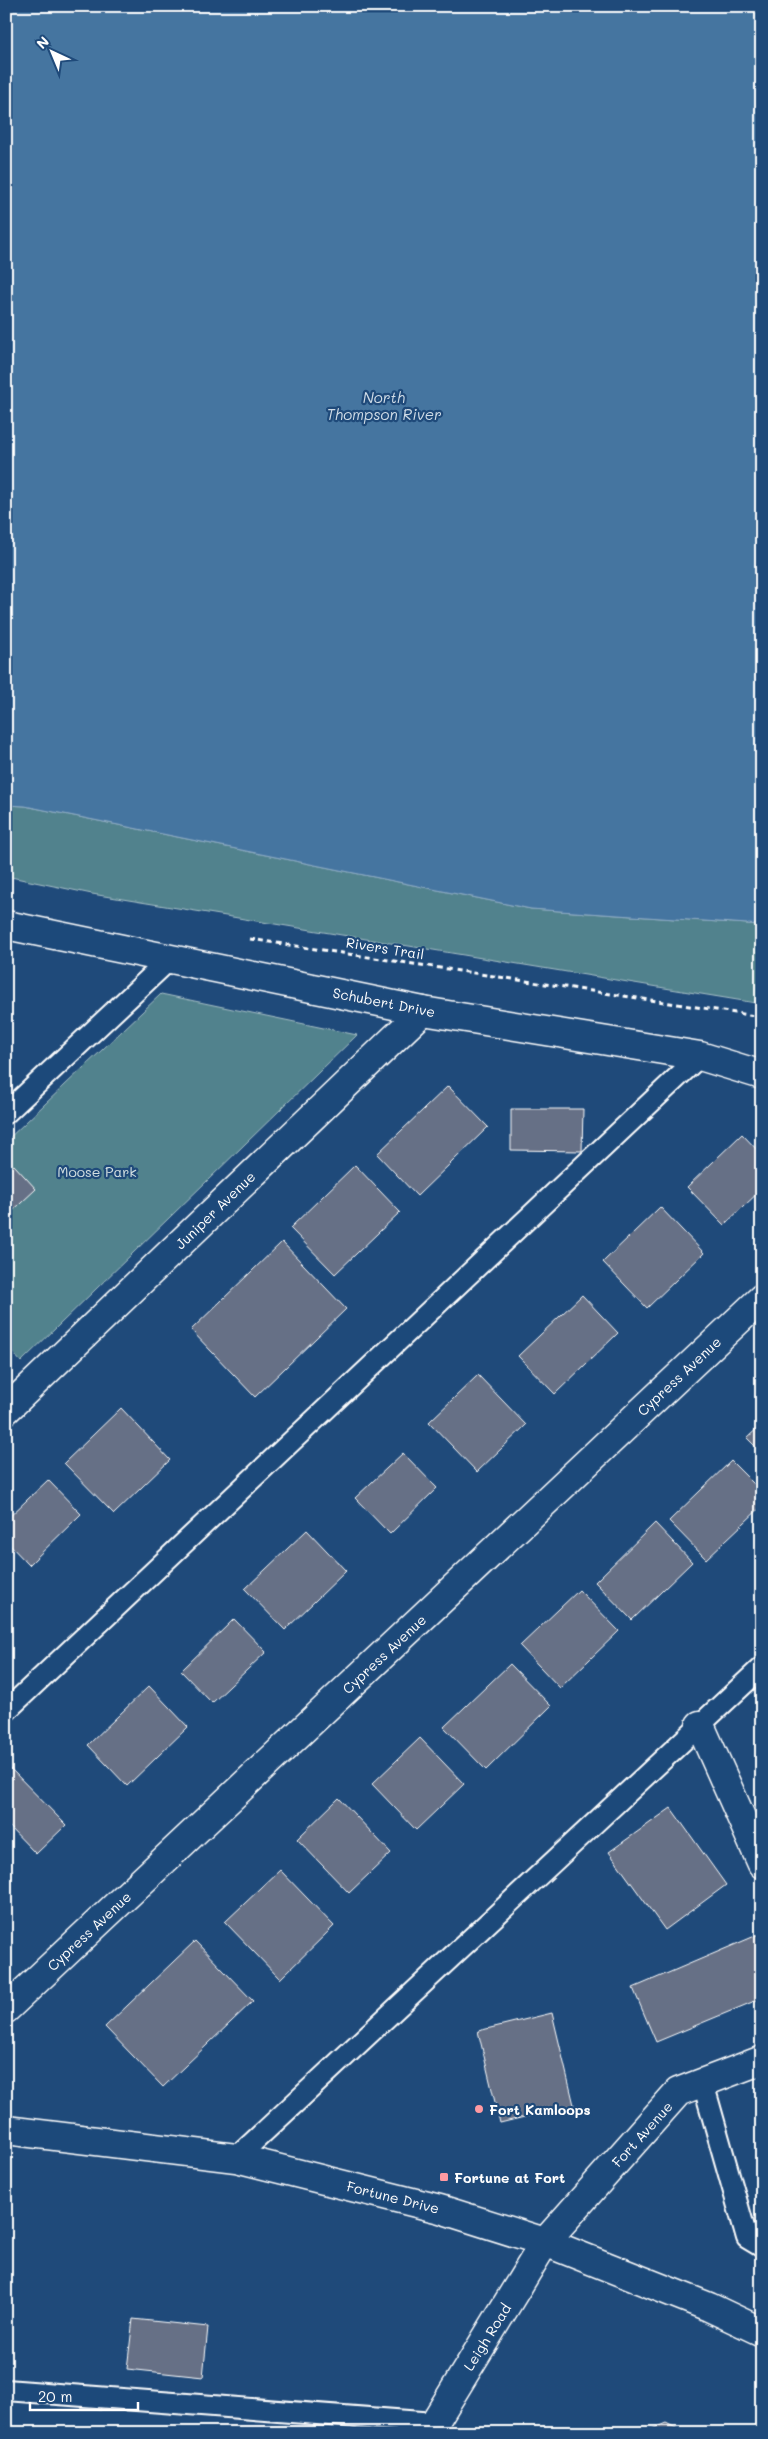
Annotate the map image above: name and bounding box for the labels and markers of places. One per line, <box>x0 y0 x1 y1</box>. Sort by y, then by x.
place label: Fort Kamloops <box>489 2100 591 2119</box>
marker: Fort Kamloops <box>473 2103 485 2115</box>
place label: Fortune at Fort <box>454 2168 565 2187</box>
marker: Fortune at Fort <box>438 2171 450 2183</box>

